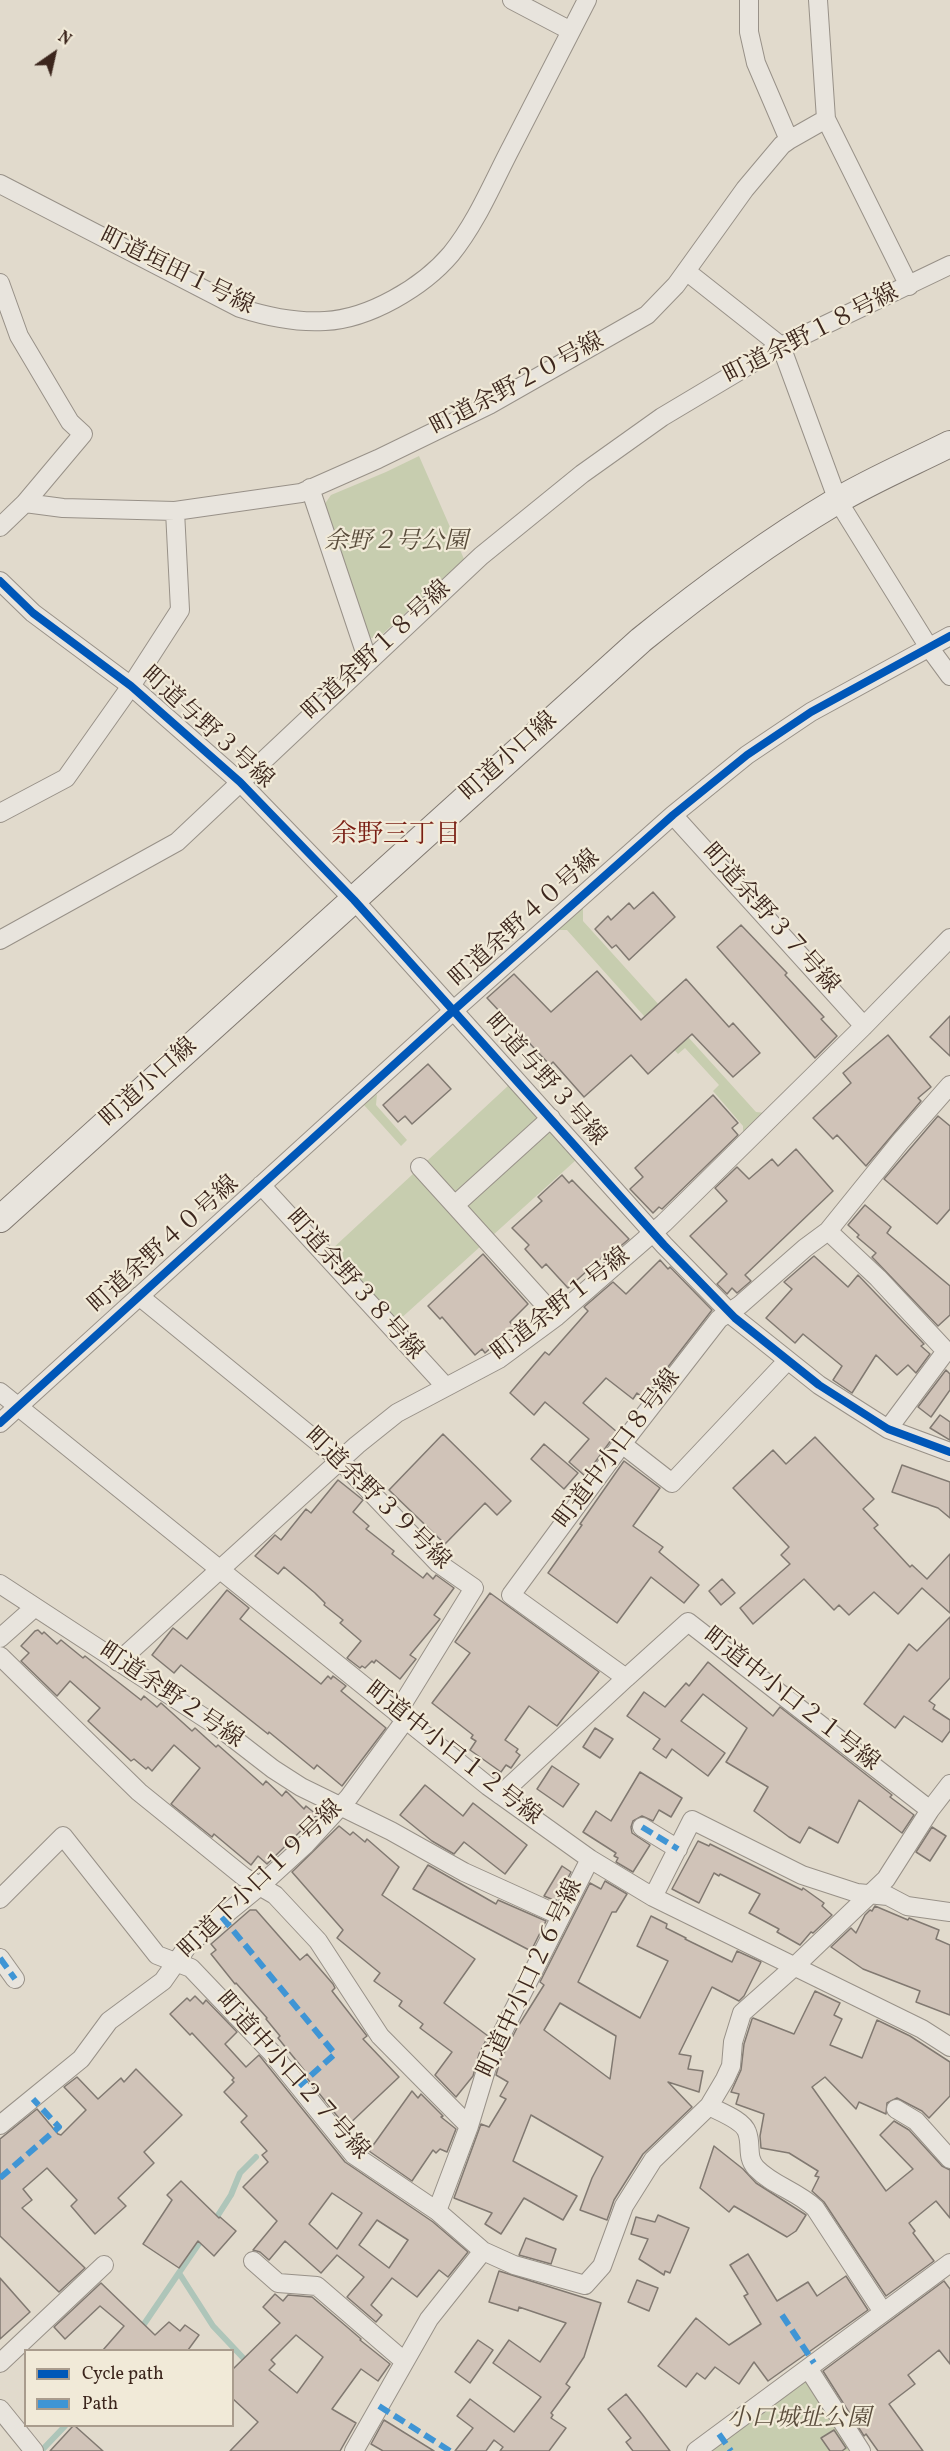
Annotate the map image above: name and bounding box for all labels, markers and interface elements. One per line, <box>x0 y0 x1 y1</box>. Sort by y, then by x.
north arrow <box>24 24 84 84</box>
text: N <box>53 27 75 51</box>
street label: 町道垣田１号線 <box>94 223 258 323</box>
street label: 町道余野１８号線 <box>720 280 904 392</box>
street label: 町道余野２０号線 <box>426 328 610 444</box>
park label: 余野２号公園 <box>324 530 468 558</box>
street label: 町道余野１８号線 <box>298 576 458 728</box>
street label: 町道与野３号線 <box>134 662 278 796</box>
street label: 町道小口線 <box>456 707 564 809</box>
district label: 余野三丁目 <box>331 821 461 853</box>
street label: 町道余野３７号線 <box>694 839 844 1001</box>
street label: 町道余野４０号線 <box>445 845 607 995</box>
street label: 町道与野３号線 <box>477 1009 611 1153</box>
street label: 町道小口線 <box>96 1033 204 1135</box>
street label: 町道余野４０号線 <box>84 1171 246 1321</box>
street label: 町道余野３８号線 <box>278 1205 428 1367</box>
street label: 町道余野１号線 <box>487 1243 637 1369</box>
street label: 町道中小口８号線 <box>550 1365 688 1535</box>
street label: 町道余野３９号線 <box>297 1423 455 1577</box>
street label: 町道中小口２１号線 <box>696 1623 884 1779</box>
street label: 町道余野２号線 <box>92 1638 248 1756</box>
street label: 町道中小口１２号線 <box>358 1677 546 1833</box>
street label: 町道下小口１９号線 <box>174 1796 350 1966</box>
street label: 町道中小口２６号線 <box>473 1875 591 2083</box>
street label: 町道中小口２７号線 <box>208 1987 374 2167</box>
legend <box>24 2349 234 2427</box>
text: Cycle path <box>82 2362 164 2387</box>
text: Path <box>82 2392 118 2417</box>
park label: 小口城址公園 <box>727 2407 871 2435</box>

